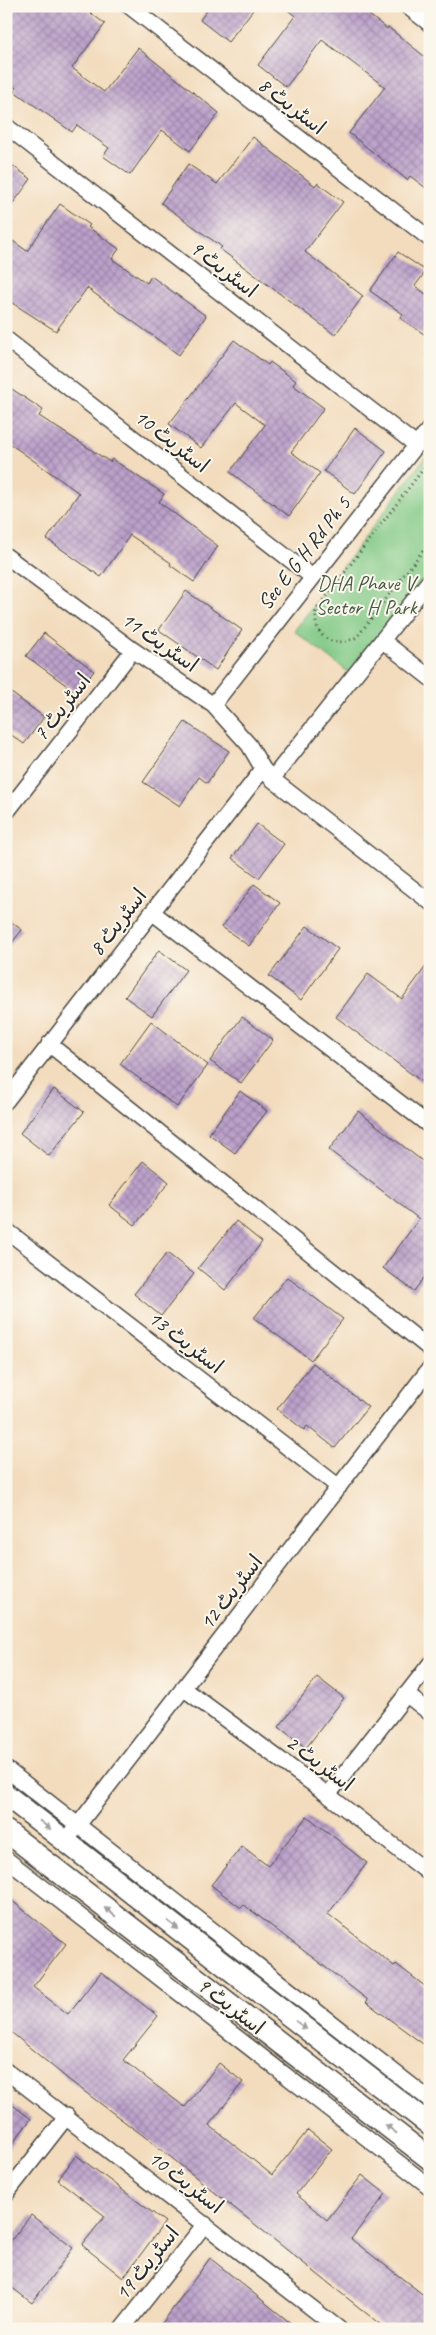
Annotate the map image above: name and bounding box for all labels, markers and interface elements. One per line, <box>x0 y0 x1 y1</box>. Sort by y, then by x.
street label: اسٹریٹ 8 <box>253 72 331 140</box>
street label: اسٹریٹ 9 <box>185 235 263 303</box>
street label: اسٹریٹ 10 <box>129 404 215 478</box>
street label: Sec E G H Rd Ph 5 <box>252 490 357 615</box>
park label: DHA Phave V Sector H Park <box>316 570 418 620</box>
street label: اسٹریٹ 11 <box>116 606 204 678</box>
street label: اسٹریٹ 7 <box>28 668 96 746</box>
street label: اسٹریٹ 8 <box>84 883 152 961</box>
street label: اسٹریٹ 13 <box>143 1305 229 1379</box>
street label: اسٹریٹ 12 <box>194 1549 268 1635</box>
street label: اسٹریٹ 2 <box>281 1729 359 1797</box>
one-way arrow <box>38 1820 51 1831</box>
one-way arrow <box>104 1906 117 1917</box>
one-way arrow <box>166 1920 179 1931</box>
street label: اسٹریٹ 9 <box>192 1972 270 2040</box>
one-way arrow <box>294 2020 308 2030</box>
one-way arrow <box>385 2123 398 2134</box>
street label: اسٹریٹ 10 <box>143 2145 229 2219</box>
street label: اسٹریٹ 19 <box>109 2221 185 2305</box>

